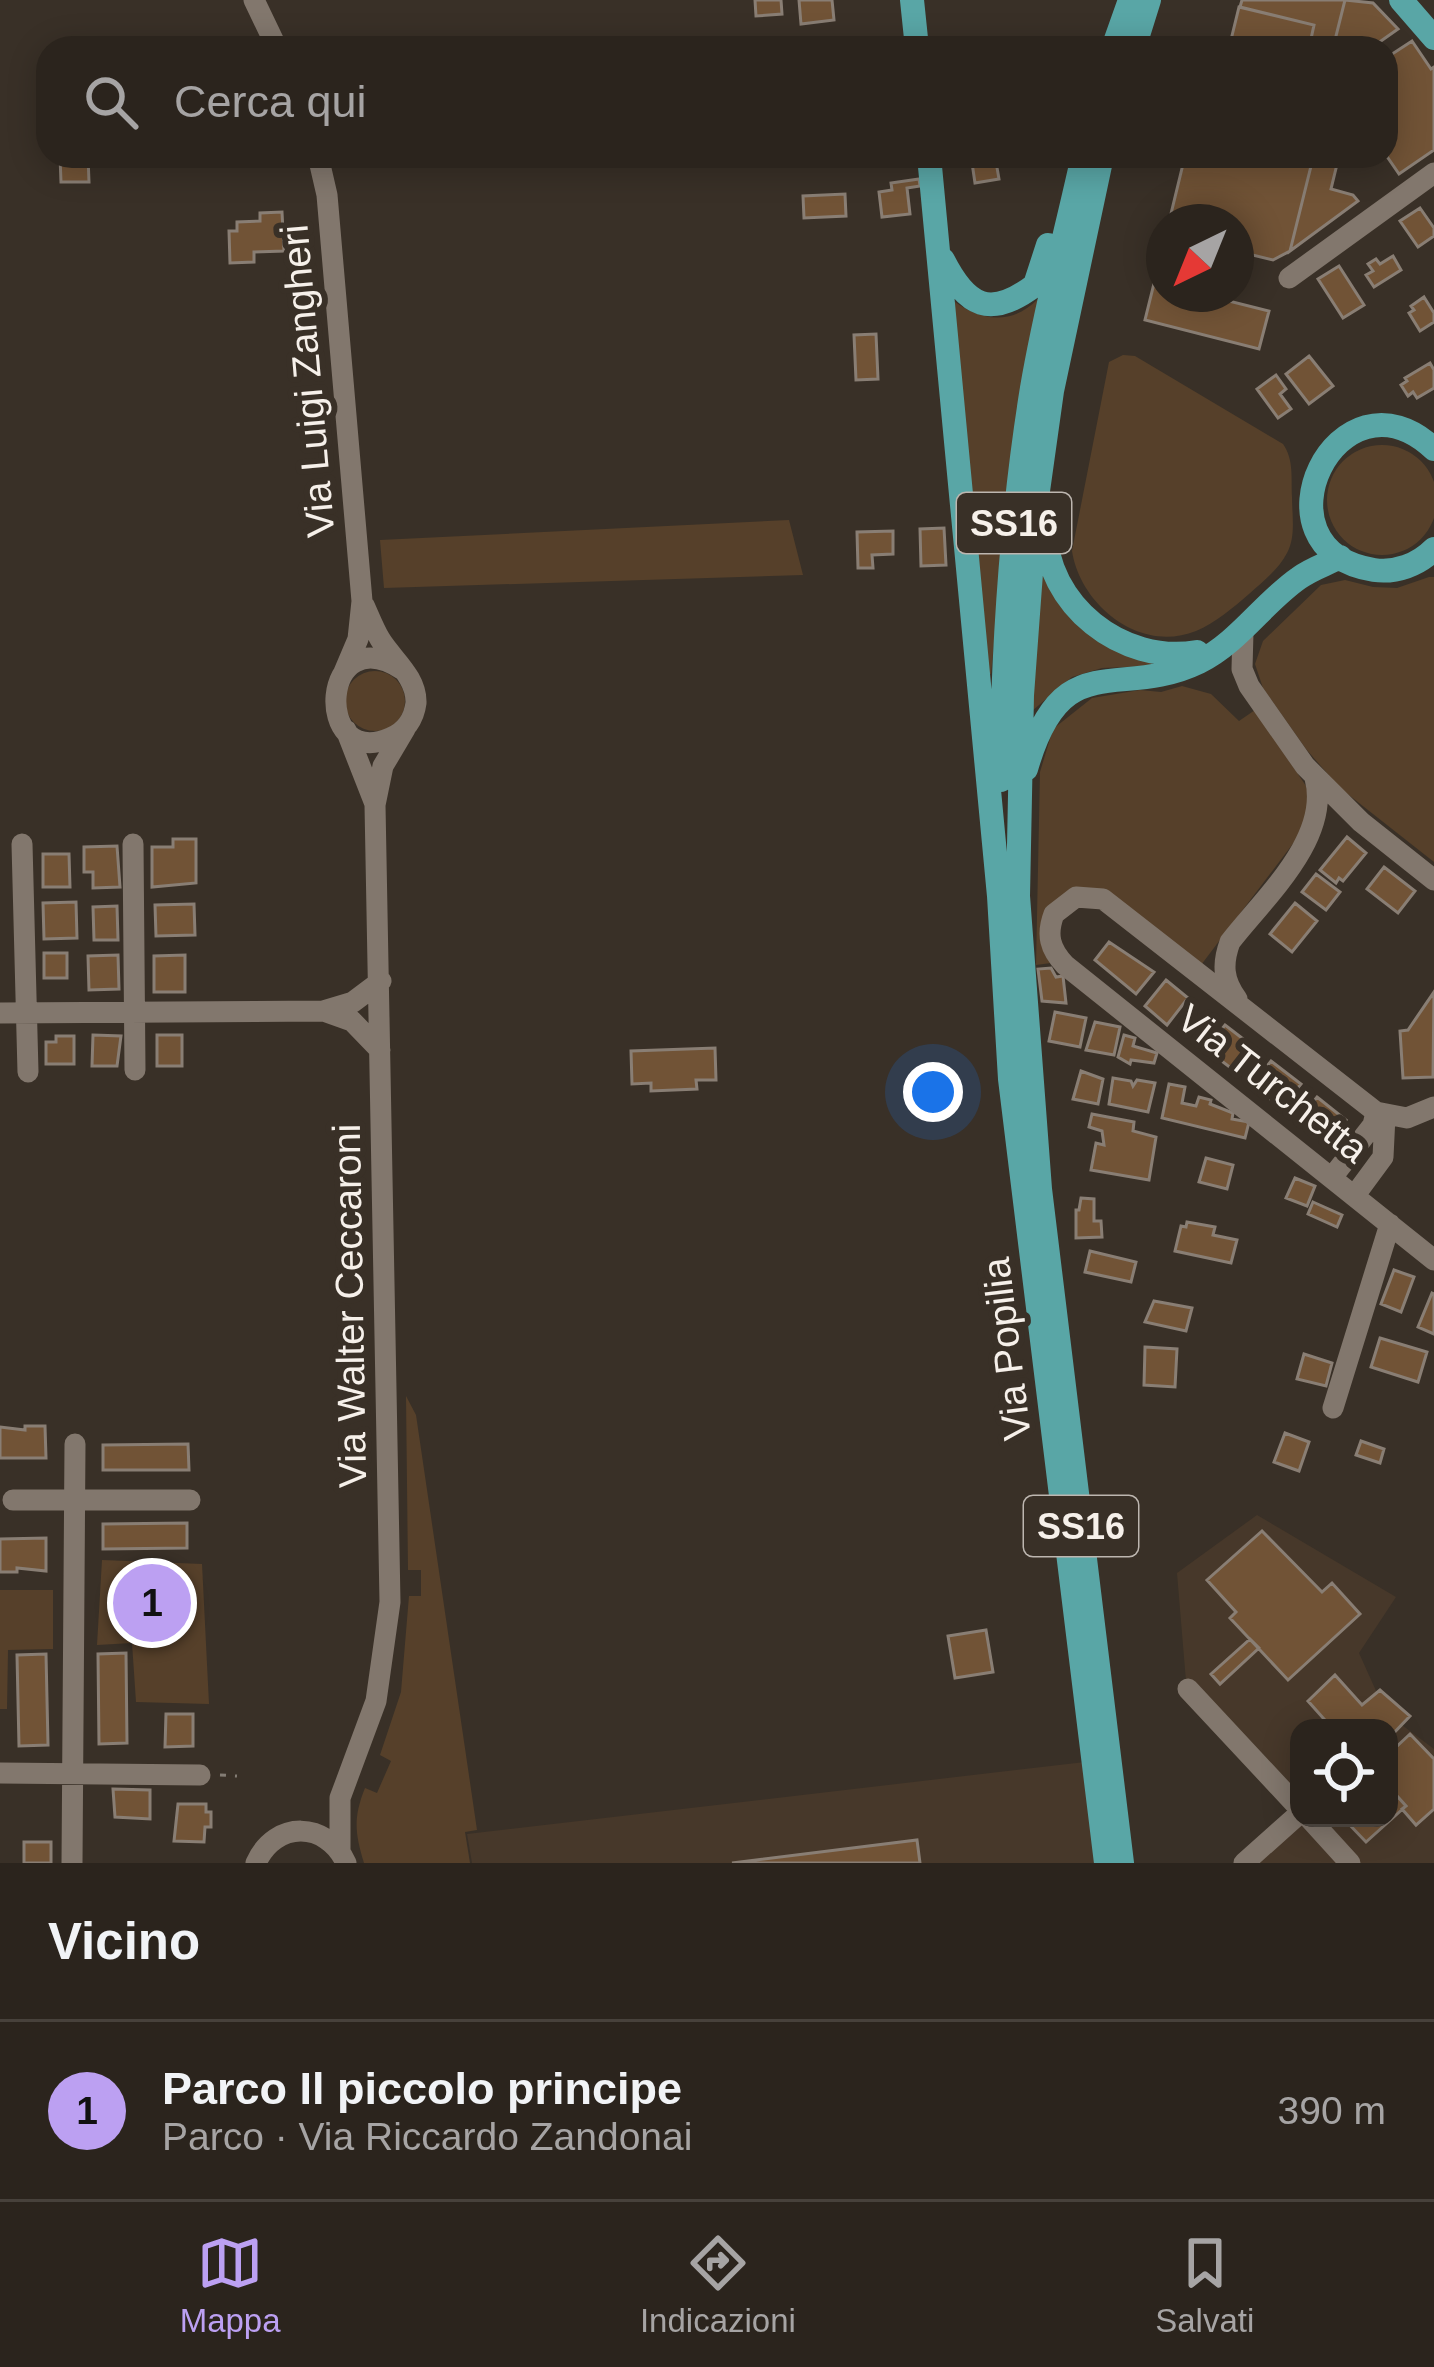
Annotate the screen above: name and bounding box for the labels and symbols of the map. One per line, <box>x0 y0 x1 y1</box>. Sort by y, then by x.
north arrow <box>1146 204 1254 312</box>
street label: Via Luigi Zangheri <box>272 223 343 539</box>
road number: SS16 <box>957 493 1071 553</box>
street label: Via Turchetta <box>1169 996 1376 1171</box>
your location <box>903 1062 963 1122</box>
street label: Via Walter Ceccaroni <box>325 1124 374 1488</box>
street label: Via Popilia <box>974 1255 1039 1443</box>
road number: SS16 <box>1024 1496 1138 1556</box>
pin: 1 <box>113 1558 191 1648</box>

